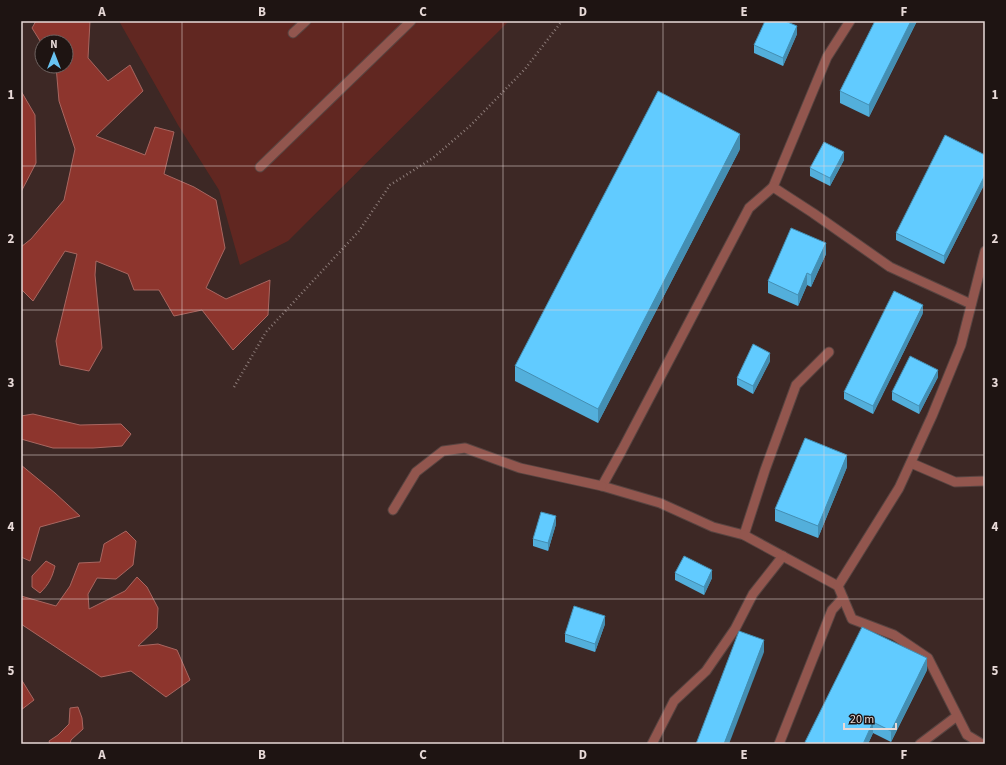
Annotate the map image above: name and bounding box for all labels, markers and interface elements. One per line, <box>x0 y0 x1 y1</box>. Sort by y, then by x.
text: A <box>97 3 106 21</box>
text: B <box>258 3 266 21</box>
text: C <box>419 3 427 21</box>
text: D <box>579 3 587 21</box>
text: E <box>740 3 748 21</box>
text: F <box>901 3 908 21</box>
north arrow <box>34 34 74 74</box>
text: N <box>50 37 58 52</box>
text: 1 <box>8 86 15 104</box>
text: 1 <box>992 86 999 104</box>
text: 2 <box>8 230 15 248</box>
text: 2 <box>992 230 999 248</box>
text: 3 <box>8 374 15 392</box>
text: 3 <box>992 374 999 392</box>
text: 4 <box>8 518 15 536</box>
text: 4 <box>992 518 999 536</box>
text: 5 <box>8 662 15 680</box>
text: 5 <box>992 662 999 680</box>
scale bar <box>844 705 896 731</box>
text: 20 m <box>850 711 874 728</box>
text: A <box>97 746 106 764</box>
text: B <box>258 746 266 764</box>
text: C <box>419 746 427 764</box>
text: D <box>579 746 587 764</box>
text: E <box>740 746 748 764</box>
text: F <box>901 746 908 764</box>

